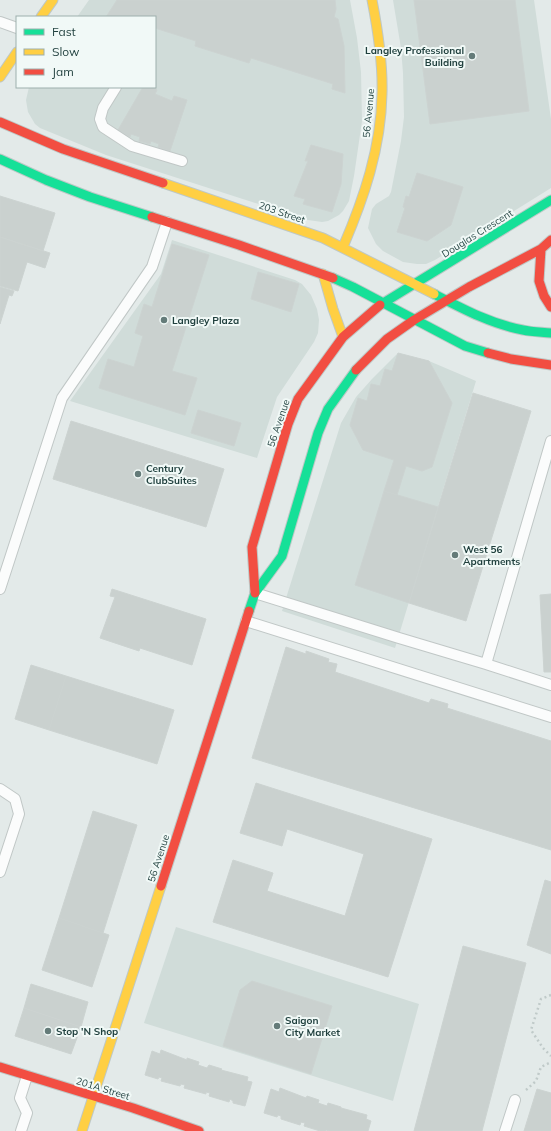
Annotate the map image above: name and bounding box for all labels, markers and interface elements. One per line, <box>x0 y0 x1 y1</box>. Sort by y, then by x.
legend <box>16 16 156 88</box>
text: Fast <box>52 24 76 39</box>
text: Slow <box>52 44 80 59</box>
place label: Langley Professional Building <box>365 44 464 69</box>
marker: Langley Professional Building <box>467 51 477 61</box>
text: Jam <box>52 64 74 79</box>
street label: 56 Avenue <box>360 88 377 138</box>
street label: 203 Street <box>257 198 307 227</box>
street label: Douglas Crescent <box>439 206 516 261</box>
place label: Langley Plaza <box>172 314 239 327</box>
marker: Langley Plaza <box>159 315 169 325</box>
street label: 56 Avenue <box>264 398 293 449</box>
place label: Century ClubSuites <box>146 462 197 487</box>
marker: Century ClubSuites <box>133 469 143 479</box>
place label: West 56 Apartments <box>463 543 520 568</box>
marker: West 56 Apartments <box>450 550 460 560</box>
street label: 56 Avenue <box>145 833 172 884</box>
place label: Saigon City Market <box>285 1014 340 1039</box>
marker: Saigon City Market <box>272 1021 282 1031</box>
place label: Stop 'N Shop <box>56 1025 118 1038</box>
marker: Stop 'N Shop <box>43 1026 53 1036</box>
street label: 201A Street <box>74 1074 132 1103</box>

